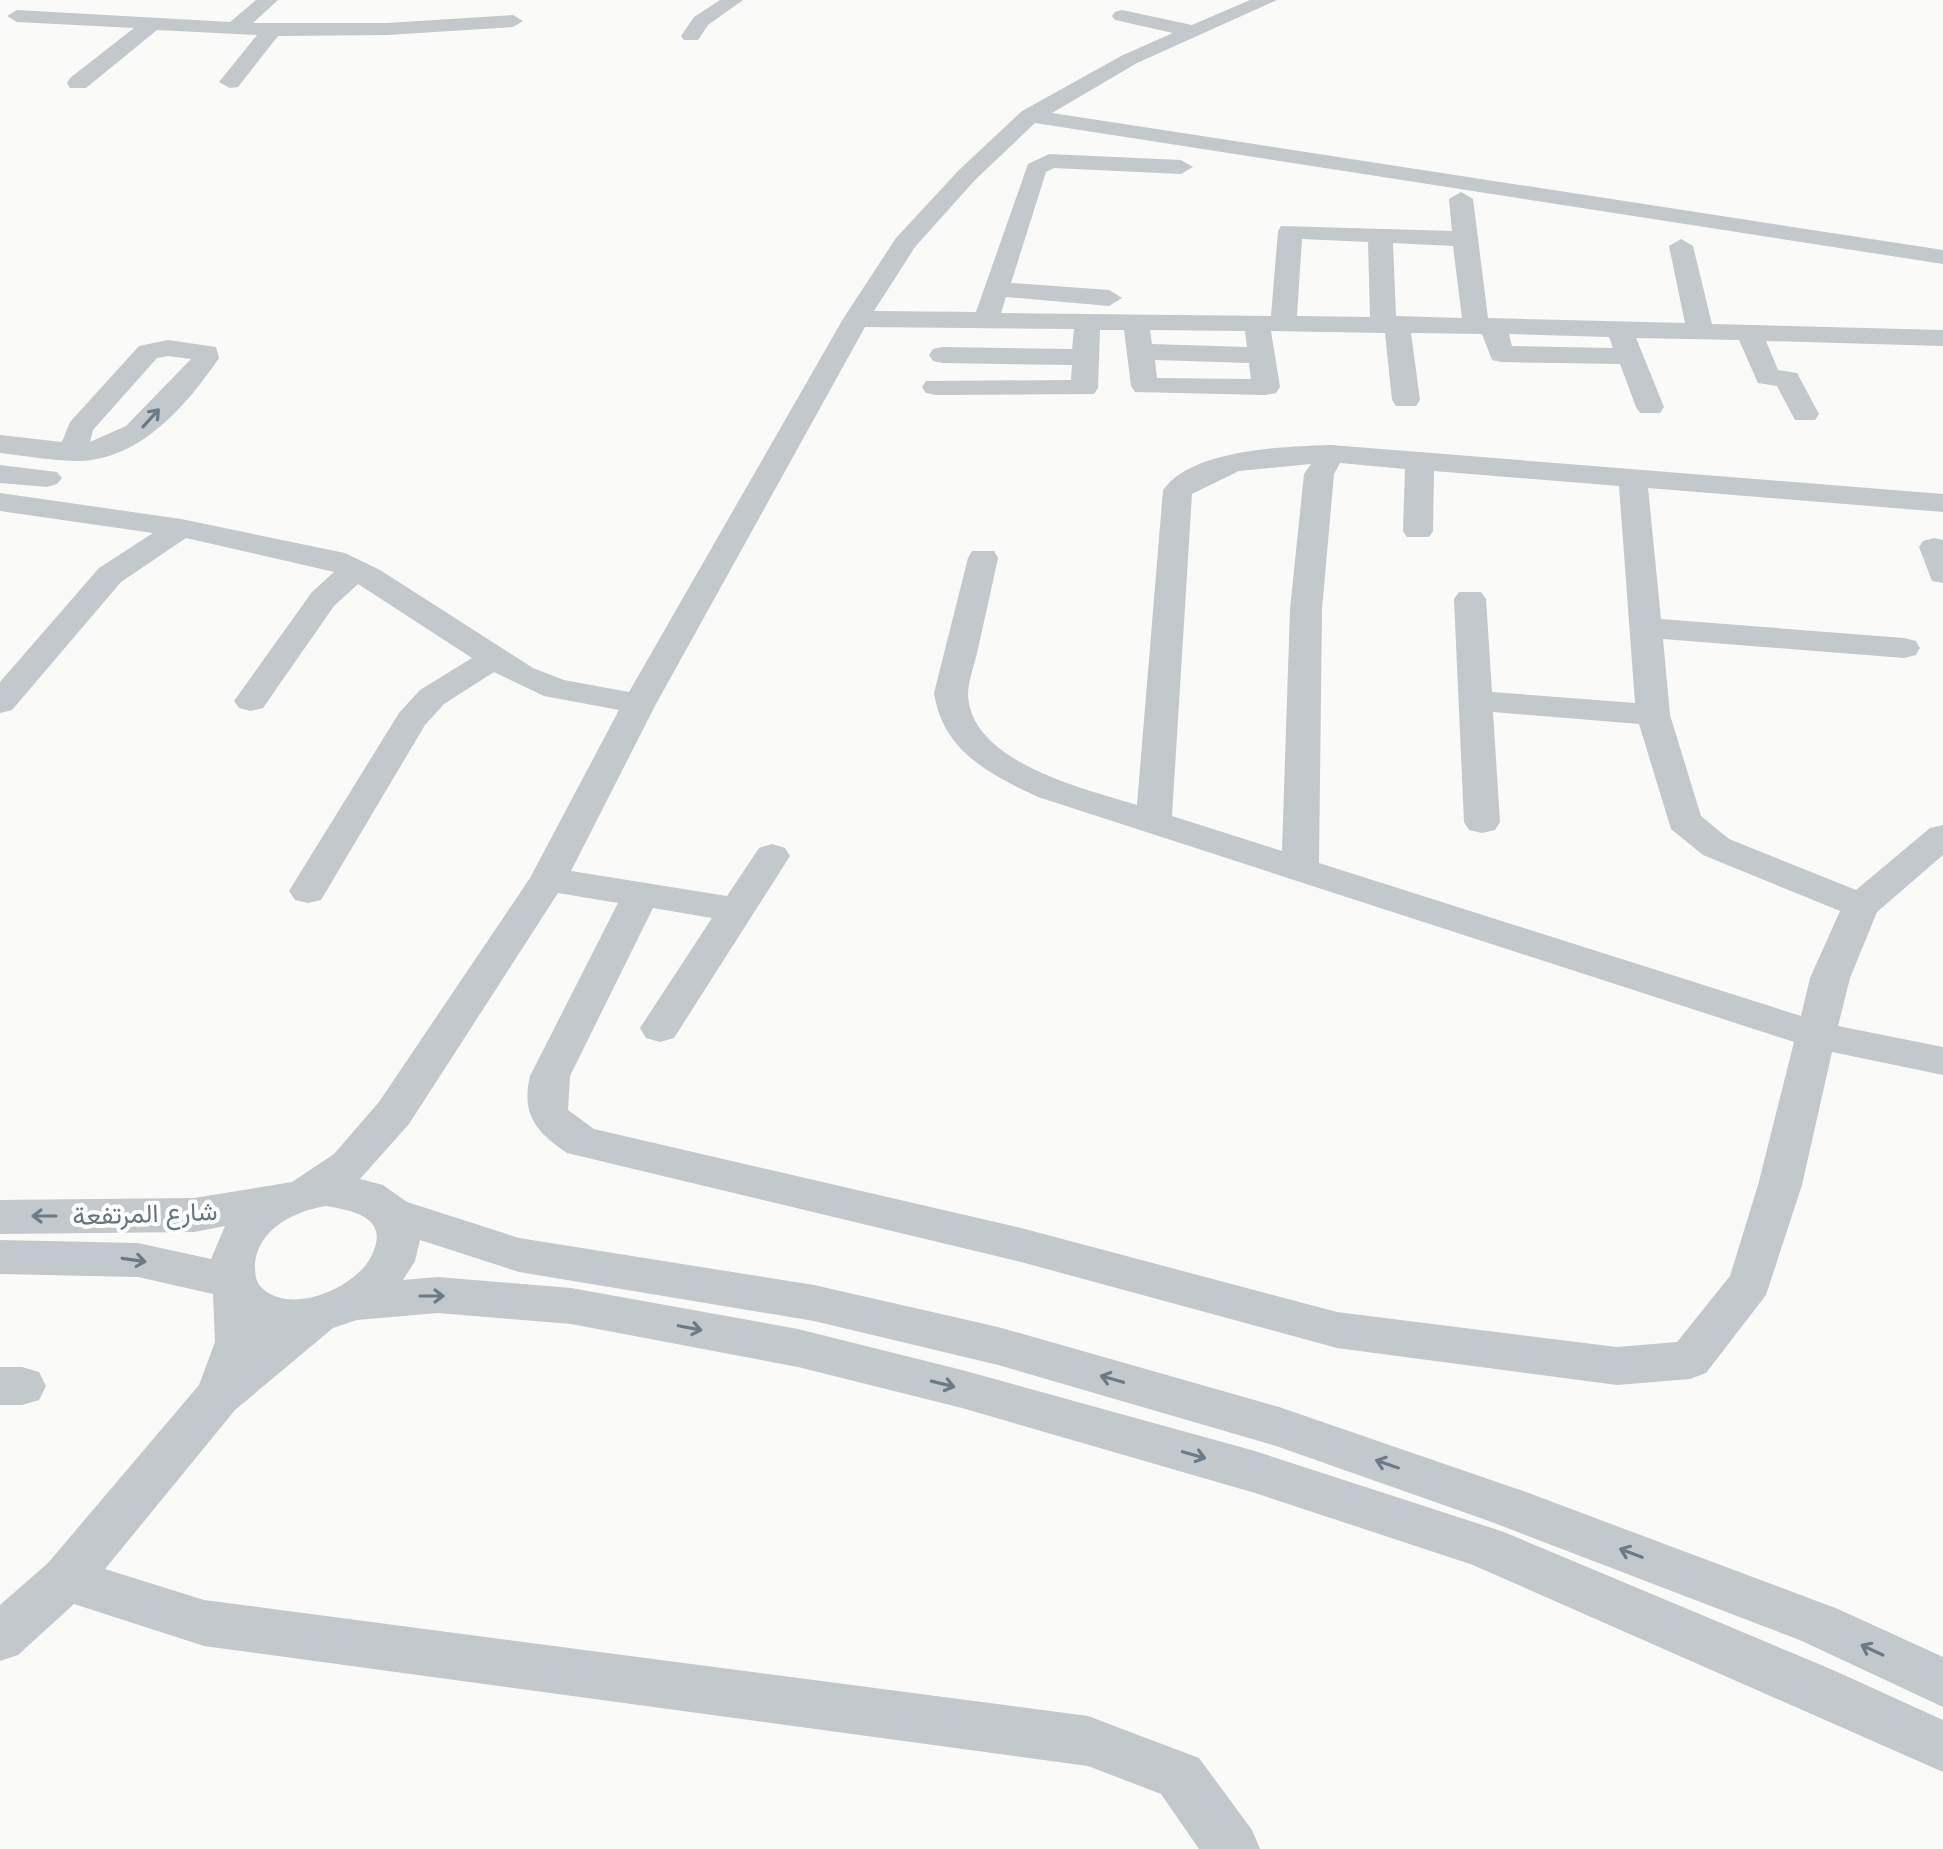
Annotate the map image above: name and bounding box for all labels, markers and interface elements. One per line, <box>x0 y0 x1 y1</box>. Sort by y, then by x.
one-way arrow <box>142 408 161 428</box>
street label: شارع المرتفعة <box>72 1196 218 1234</box>
one-way arrow <box>31 1208 58 1224</box>
one-way arrow <box>121 1253 146 1268</box>
one-way arrow <box>418 1288 445 1304</box>
one-way arrow <box>676 1321 702 1336</box>
one-way arrow <box>1100 1371 1126 1386</box>
one-way arrow <box>930 1378 956 1393</box>
one-way arrow <box>1180 1448 1206 1463</box>
one-way arrow <box>1375 1456 1400 1471</box>
one-way arrow <box>1619 1545 1644 1559</box>
one-way arrow <box>1861 1642 1885 1657</box>

